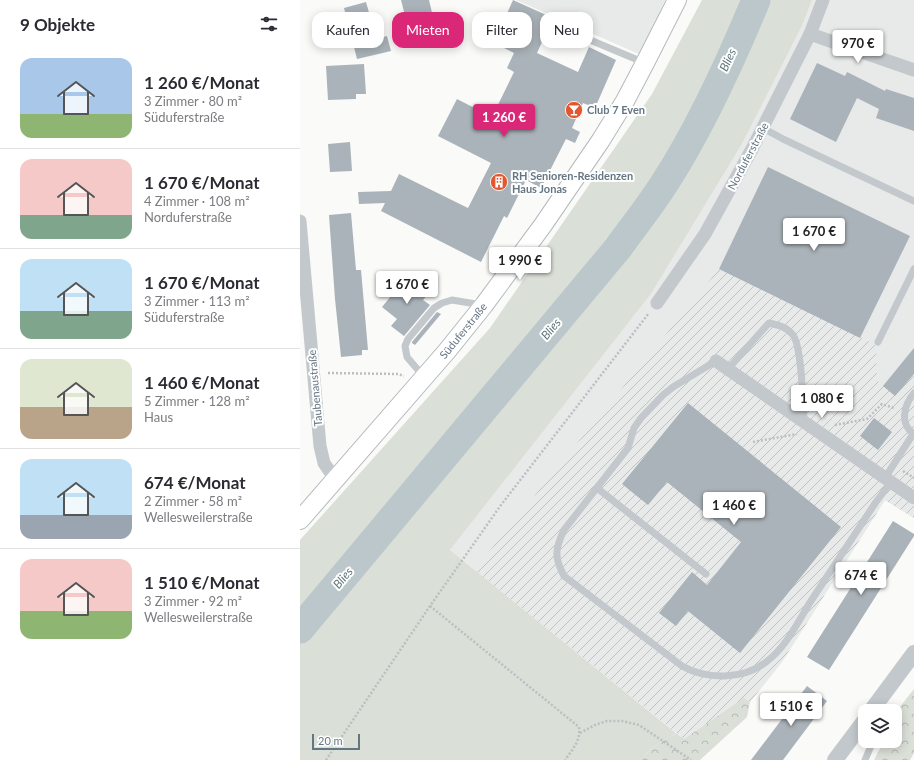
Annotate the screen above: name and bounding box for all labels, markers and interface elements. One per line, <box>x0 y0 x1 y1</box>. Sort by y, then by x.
chip: Kaufen <box>312 12 384 48</box>
chip: Mieten <box>392 12 464 48</box>
chip: Filter <box>472 12 532 48</box>
chip: Neu <box>540 12 593 48</box>
icon: filters <box>258 13 280 35</box>
text: 9 Objekte <box>20 14 95 35</box>
pin: 970 € <box>830 30 886 64</box>
text: 970 € <box>841 35 875 51</box>
water label: Blies <box>716 46 739 73</box>
text: 1 260 €/Monat <box>144 72 259 93</box>
icon: home <box>52 74 100 122</box>
text: 3 Zimmer · 80 m² <box>144 93 242 109</box>
bar icon: Club 7 Even <box>564 100 584 120</box>
place label: Club 7 Even <box>587 103 645 116</box>
pin: 1 260 € <box>467 104 541 138</box>
text: Süduferstraße <box>144 109 224 125</box>
text: 1 260 € <box>482 109 526 125</box>
street label: Norduferstraße <box>724 120 771 192</box>
place label: RH Senioren-Residenzen Haus Jonas <box>512 169 633 195</box>
text: 1 670 €/Monat <box>144 172 259 193</box>
building icon: RH Senioren-Residenzen Haus Jonas <box>489 172 509 192</box>
icon: home <box>52 175 100 223</box>
text: 4 Zimmer · 108 m² <box>144 193 250 209</box>
text: Norduferstraße <box>144 209 232 225</box>
pin: 1 670 € <box>777 218 851 252</box>
text: 1 670 € <box>792 223 836 239</box>
pin: 1 990 € <box>483 247 557 281</box>
text: 1 990 € <box>498 252 542 268</box>
pin: 1 670 € <box>370 271 444 305</box>
text: 1 670 €/Monat <box>144 272 259 293</box>
icon: home <box>52 275 100 323</box>
text: 1 670 € <box>385 276 429 292</box>
text: 3 Zimmer · 113 m² <box>144 293 250 309</box>
street label: Süduferstraße <box>436 300 489 361</box>
text: Süduferstraße <box>144 309 224 325</box>
water label: Blies <box>537 315 564 342</box>
street label: Taubenaustraße <box>305 349 324 427</box>
text: 1 460 €/Monat <box>144 372 259 393</box>
icon: home <box>52 375 100 423</box>
pin: 1 080 € <box>785 385 859 419</box>
text: 1 080 € <box>800 390 844 406</box>
text: 5 Zimmer · 128 m² <box>144 393 250 409</box>
text: Haus <box>144 409 173 425</box>
text: 674 €/Monat <box>144 472 245 493</box>
icon: home <box>52 475 100 523</box>
pin: 1 460 € <box>697 492 771 526</box>
text: 2 Zimmer · 58 m² <box>144 493 242 509</box>
text: 1 460 € <box>712 497 756 513</box>
text: Wellesweilerstraße <box>144 509 253 525</box>
pin: 674 € <box>833 562 889 596</box>
water label: Blies <box>329 564 356 591</box>
text: 674 € <box>844 567 878 583</box>
text: 1 510 €/Monat <box>144 572 259 593</box>
icon: home <box>52 575 100 623</box>
text: 3 Zimmer · 92 m² <box>144 593 242 609</box>
text: Wellesweilerstraße <box>144 609 253 625</box>
pin: 1 510 € <box>754 693 828 727</box>
text: 1 510 € <box>769 698 813 714</box>
map controls <box>858 704 902 748</box>
button: layers <box>858 704 902 748</box>
scale bar <box>312 732 360 751</box>
text: 20 m <box>318 734 343 747</box>

